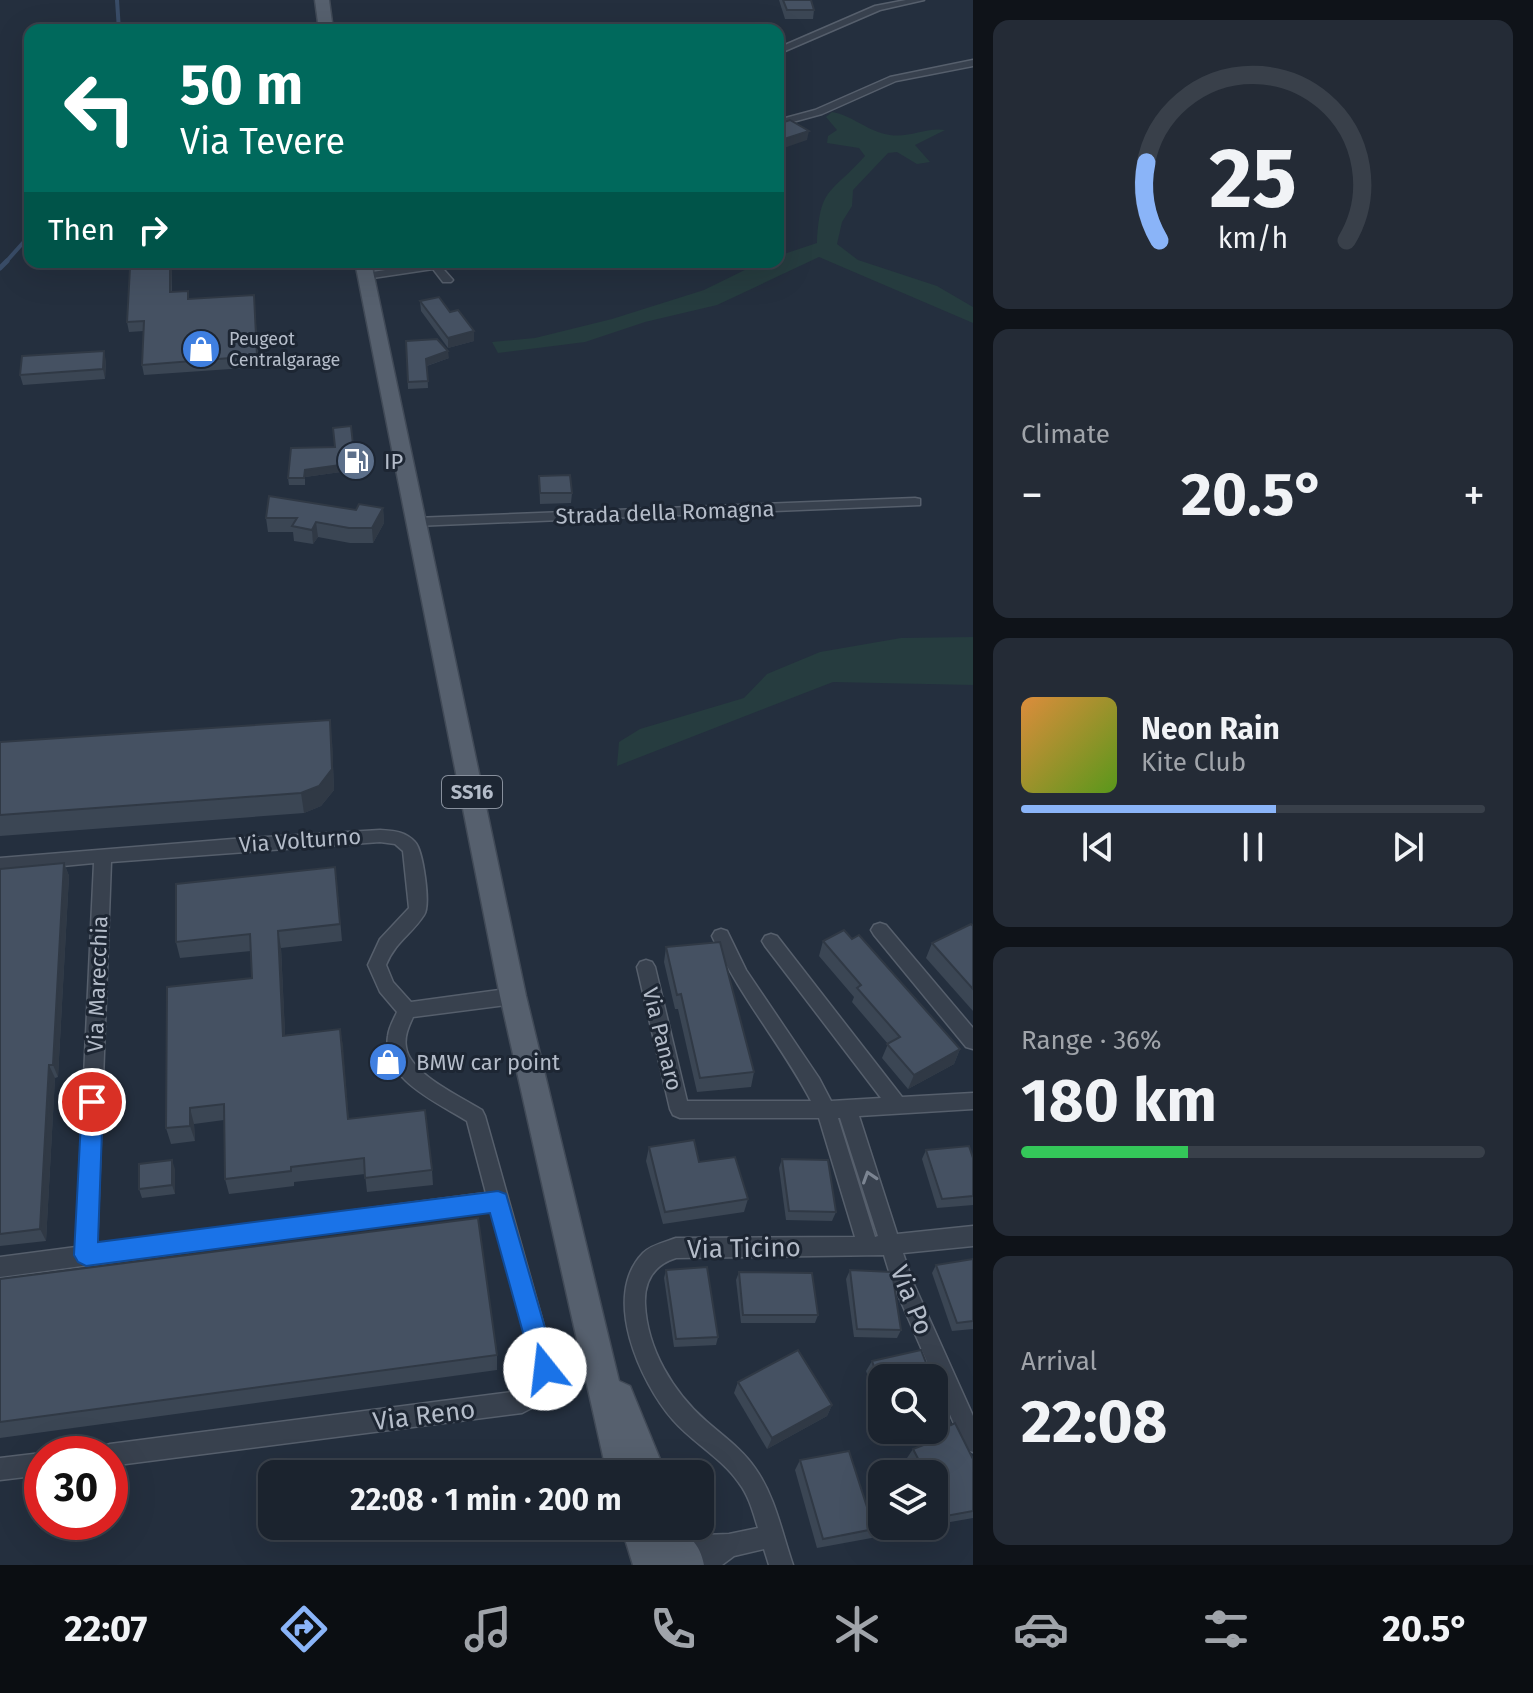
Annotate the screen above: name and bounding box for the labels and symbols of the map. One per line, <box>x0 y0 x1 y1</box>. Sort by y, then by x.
shop icon: Peugeot Centralgarage <box>180 328 222 370</box>
place label: Peugeot Centralgarage <box>229 328 340 371</box>
fuel station icon: IP <box>335 440 377 482</box>
place label: IP <box>384 448 403 475</box>
street label: Strada della Romagna <box>555 495 775 530</box>
road number: SS16 <box>442 776 502 808</box>
street label: Via Volturno <box>238 823 362 858</box>
street label: Via Marecchia <box>82 915 113 1053</box>
street label: Via Panaro <box>637 985 688 1093</box>
shop icon: BMW car point <box>367 1041 409 1083</box>
place label: BMW car point <box>416 1049 560 1076</box>
pin <box>58 1068 126 1136</box>
one-way arrow <box>862 1171 878 1184</box>
street label: Via Ticino <box>687 1232 801 1265</box>
street label: Via Po <box>884 1261 939 1340</box>
position arrow <box>503 1327 587 1411</box>
street label: Via Reno <box>371 1394 477 1437</box>
speed limit sign: 30 <box>24 1436 128 1540</box>

